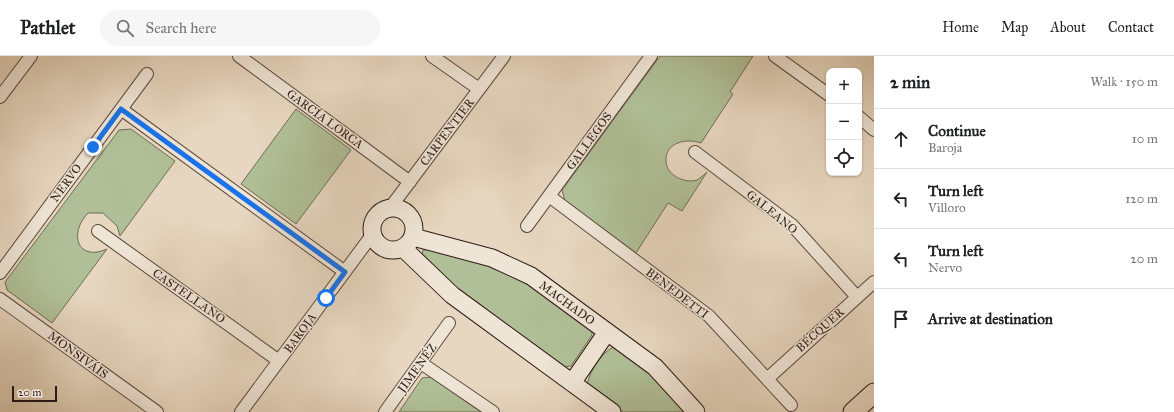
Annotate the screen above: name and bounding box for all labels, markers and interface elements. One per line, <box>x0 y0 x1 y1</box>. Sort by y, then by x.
search box <box>100 10 380 46</box>
text: Pathlet <box>20 16 76 39</box>
icon: search <box>114 17 136 39</box>
text: Search here <box>146 19 217 37</box>
text: Home <box>942 19 979 36</box>
text: Map <box>1001 19 1028 36</box>
text: About <box>1050 19 1086 36</box>
text: Contact <box>1108 19 1154 36</box>
map controls <box>826 68 862 176</box>
button: + <box>826 68 862 104</box>
text: 2 min <box>890 72 930 93</box>
text: Walk · 150 m <box>1090 74 1158 90</box>
street label: GARCÍA LORCA <box>284 85 367 152</box>
street label: CARPENTIER <box>417 95 477 168</box>
button: − <box>826 104 862 140</box>
street label: GALLEGOS <box>563 109 615 173</box>
text: Continue <box>928 122 986 140</box>
icon: ahead <box>890 128 912 150</box>
text: 10 m <box>1132 131 1158 147</box>
route end <box>84 138 102 156</box>
button: locate <box>826 140 862 176</box>
text: Baroja <box>928 140 962 156</box>
street label: NERVO <box>47 161 85 205</box>
text: Turn left <box>928 182 984 200</box>
street label: GALEANO <box>744 187 800 237</box>
icon: left <box>890 188 912 210</box>
text: 120 m <box>1125 191 1158 207</box>
text: Villoro <box>928 200 966 216</box>
text: Turn left <box>928 242 984 260</box>
icon: left <box>890 248 912 270</box>
text: 20 m <box>1130 251 1158 267</box>
text: Nervo <box>928 260 962 276</box>
street label: BENEDETTI <box>643 265 711 321</box>
street label: CASTELLANO <box>150 266 228 326</box>
street label: MACHADO <box>536 278 598 328</box>
route start <box>317 289 335 307</box>
street label: BÉCQUER <box>792 303 847 355</box>
icon: arrive <box>890 308 912 330</box>
street label: BAROJA <box>281 310 320 356</box>
text: Arrive at destination <box>928 310 1053 328</box>
street label: MONSIVÁIS <box>45 328 112 382</box>
street label: JIMENÉZ <box>392 339 441 397</box>
scale bar <box>12 384 57 403</box>
text: 20 m <box>18 386 41 399</box>

